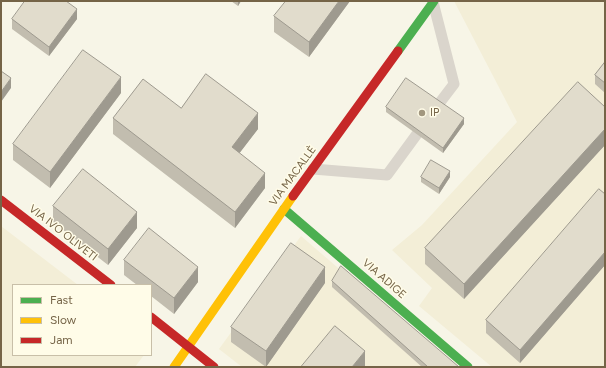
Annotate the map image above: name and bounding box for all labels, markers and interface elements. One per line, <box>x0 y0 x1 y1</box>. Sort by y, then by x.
place label: IP <box>430 106 439 120</box>
marker: IP <box>417 108 427 118</box>
street label: VIA MACALLÈ <box>267 144 319 208</box>
street label: VIA IVO OLIVETI <box>26 202 100 264</box>
street label: VIA ADIGE <box>359 256 409 302</box>
legend <box>12 284 152 356</box>
text: Fast <box>50 293 73 307</box>
text: Slow <box>50 313 76 327</box>
text: Jam <box>50 333 73 347</box>

